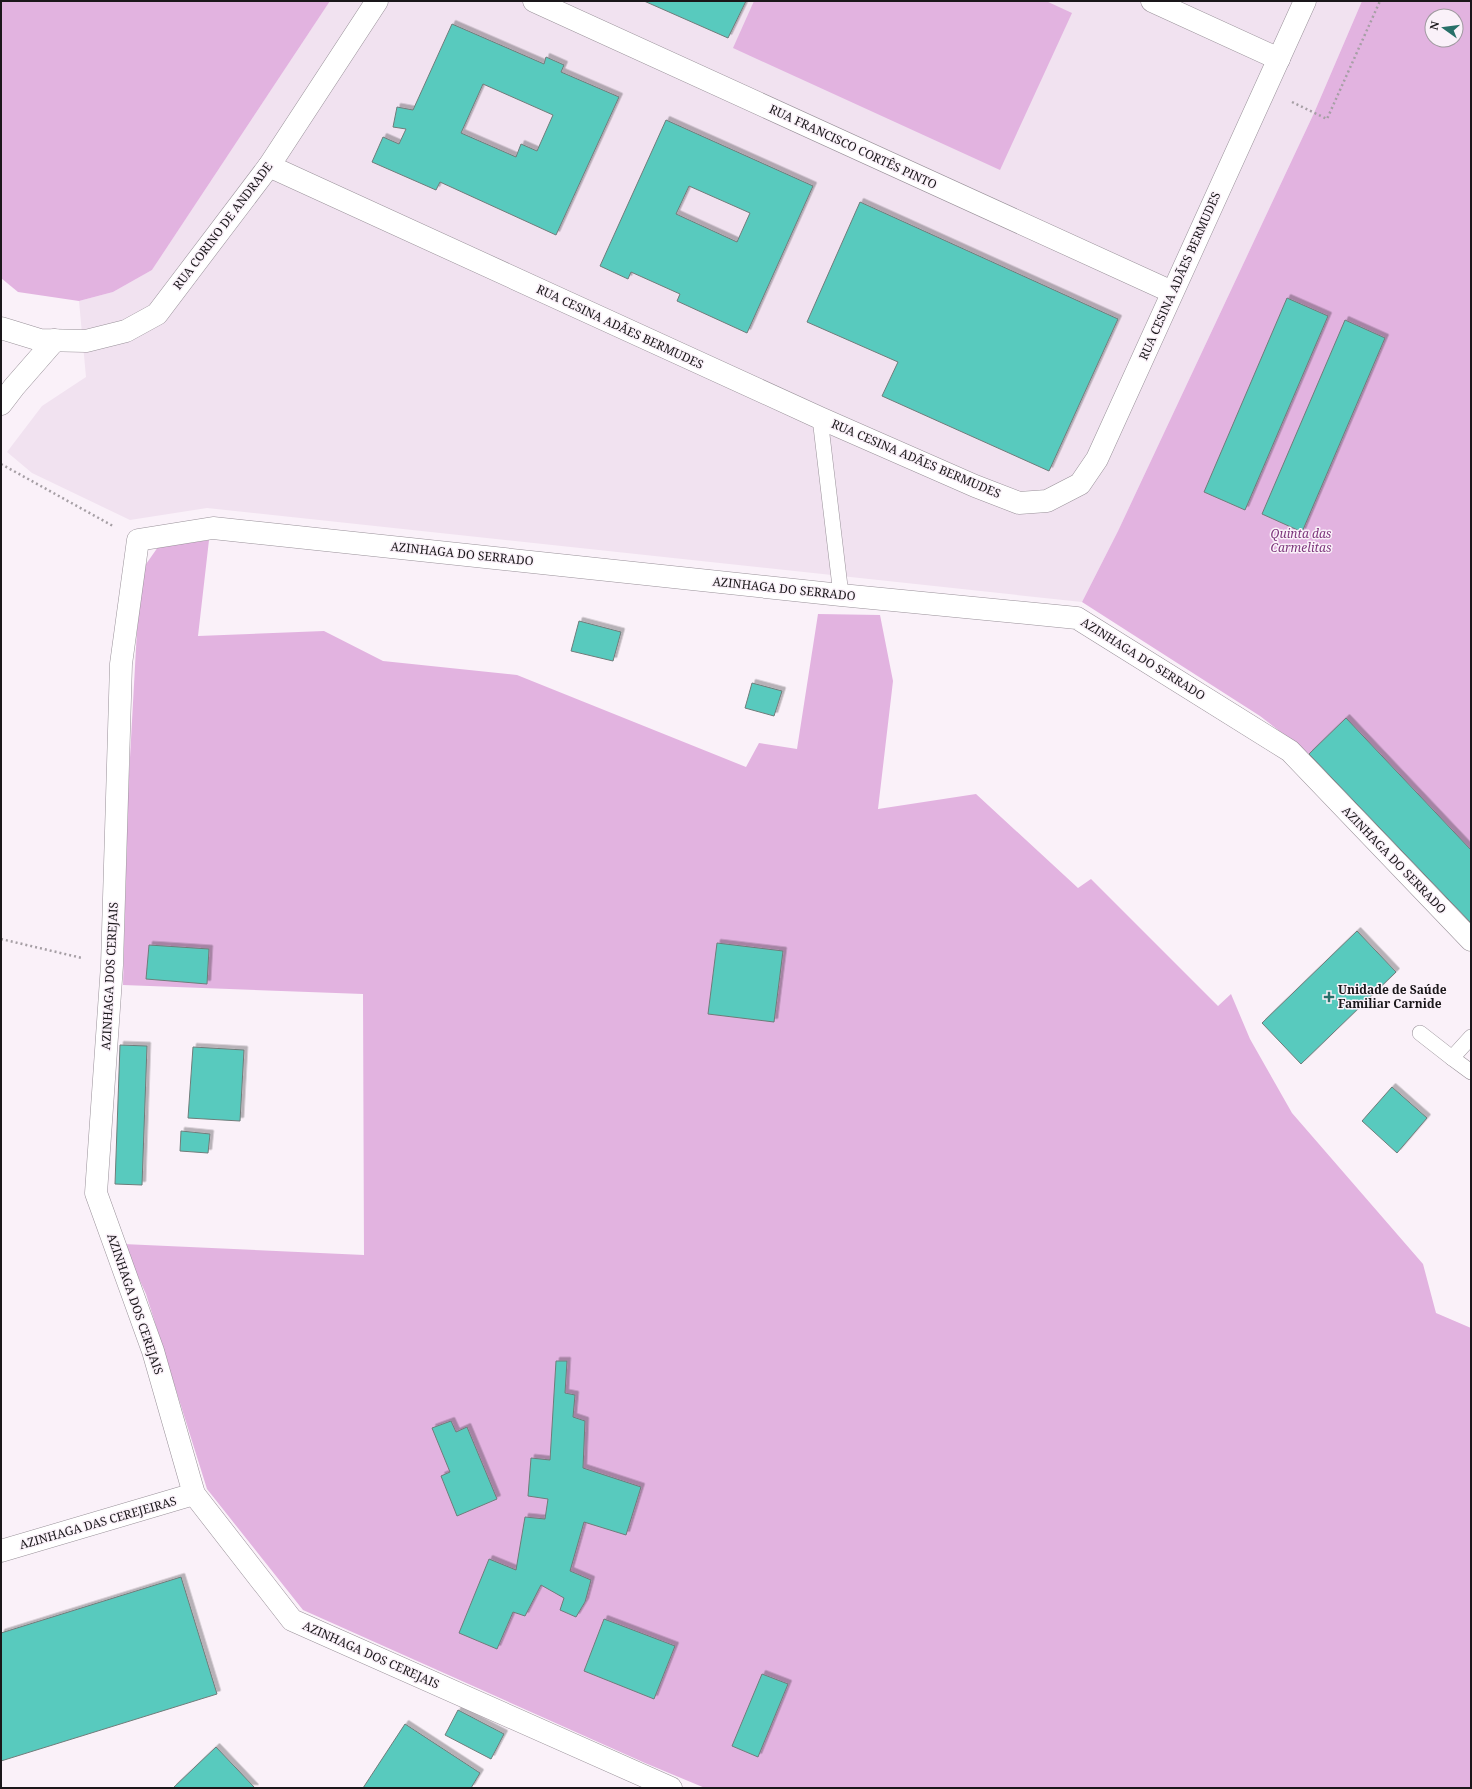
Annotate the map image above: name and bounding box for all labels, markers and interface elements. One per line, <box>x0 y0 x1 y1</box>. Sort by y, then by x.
north arrow <box>1424 8 1464 48</box>
text: N <box>1425 19 1442 31</box>
street label: RUA FRANCISCO CORTÊS PINTO <box>767 100 940 193</box>
street label: RUA CORINO DE ANDRADE <box>169 158 276 293</box>
street label: RUA CESINA ADÃES BERMUDES <box>1135 189 1224 363</box>
street label: RUA CESINA ADÃES BERMUDES <box>534 280 707 373</box>
street label: RUA CESINA ADÃES BERMUDES <box>829 415 1004 502</box>
park label: Quinta das Carmelitas <box>1271 525 1332 556</box>
street label: AZINHAGA DO SERRADO <box>390 538 534 569</box>
street label: AZINHAGA DO SERRADO <box>712 573 856 604</box>
street label: AZINHAGA DO SERRADO <box>1078 613 1209 704</box>
street label: AZINHAGA DO SERRADO <box>1338 802 1450 917</box>
street label: AZINHAGA DOS CEREJAIS <box>97 902 122 1050</box>
place label: Unidade de Saúde Familiar Carnide <box>1338 981 1447 1012</box>
marker: Unidade de Saúde Familiar Carnide <box>1323 991 1335 1003</box>
street label: AZINHAGA DOS CEREJAIS <box>103 1231 168 1377</box>
street label: AZINHAGA DAS CEREJEIRAS <box>17 1492 178 1553</box>
street label: AZINHAGA DOS CEREJAIS <box>300 1617 442 1692</box>

